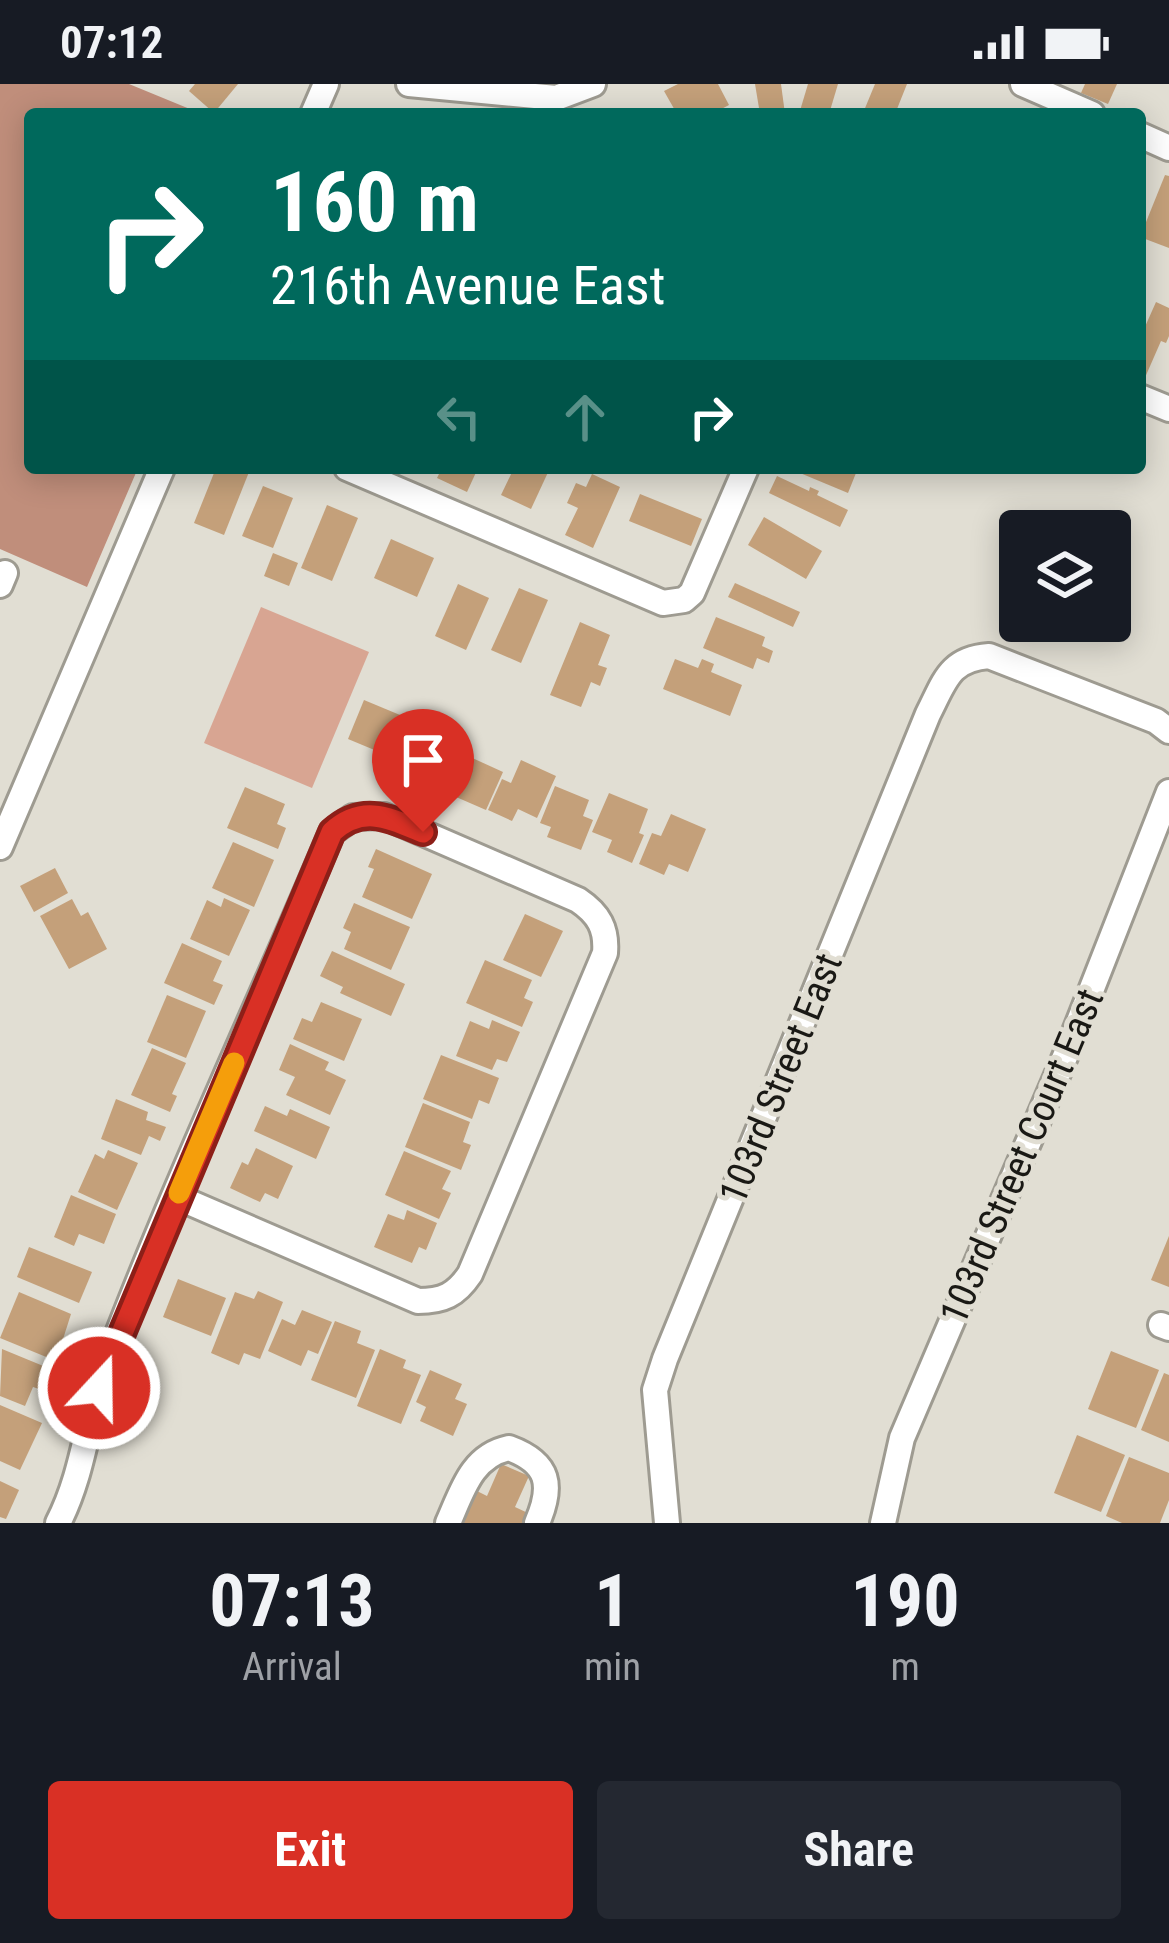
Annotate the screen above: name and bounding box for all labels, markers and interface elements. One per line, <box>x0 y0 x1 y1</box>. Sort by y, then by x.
text: 07:12 <box>60 16 163 69</box>
text: 160 m <box>270 153 479 252</box>
icon: right <box>72 156 228 312</box>
text: 216th Avenue East <box>270 254 666 317</box>
icon: left <box>426 384 492 450</box>
icon: ahead <box>552 384 618 450</box>
icon: right <box>678 384 744 450</box>
map controls <box>999 510 1131 642</box>
button: layers <box>999 510 1131 642</box>
pin <box>372 709 474 832</box>
icon: arrive <box>390 727 456 793</box>
street label: 103rd Street East <box>710 947 852 1210</box>
street label: 103rd Street Court East <box>931 982 1113 1331</box>
position arrow <box>36 1325 162 1451</box>
text: 07:13 <box>209 1559 375 1644</box>
text: 1 <box>594 1559 631 1644</box>
text: 190 <box>850 1559 960 1644</box>
text: Arrival <box>242 1644 342 1690</box>
text: min <box>584 1644 641 1690</box>
text: m <box>890 1644 920 1690</box>
button: Exit <box>48 1781 573 1919</box>
button: Share <box>597 1781 1121 1919</box>

